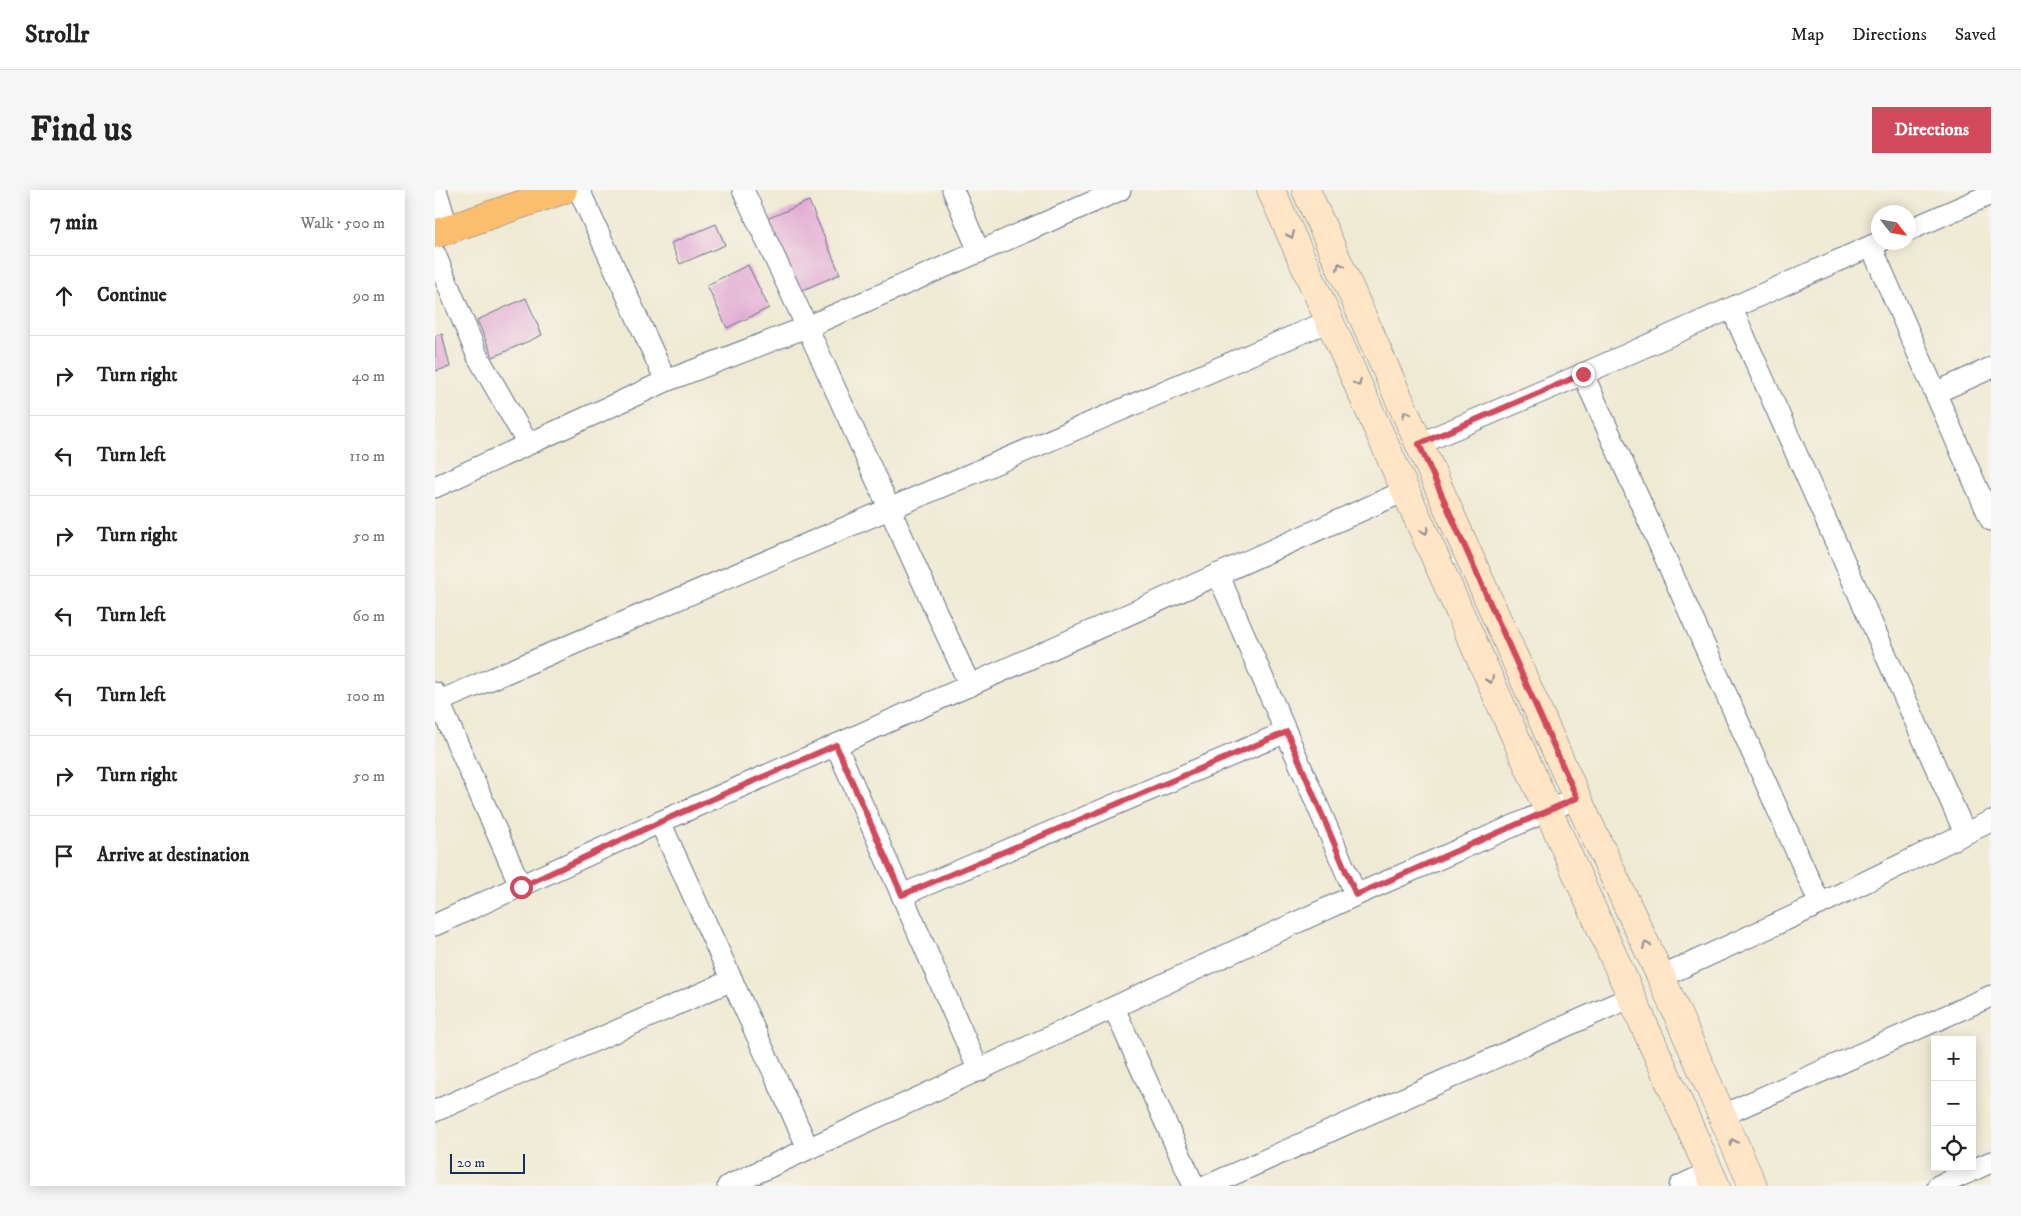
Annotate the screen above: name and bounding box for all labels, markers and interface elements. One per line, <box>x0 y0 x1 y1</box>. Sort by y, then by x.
text: Strollr <box>25 20 89 50</box>
text: Map <box>1791 24 1824 46</box>
text: Directions <box>1852 24 1927 46</box>
text: Saved <box>1955 24 1996 46</box>
button: Directions <box>1872 107 1991 153</box>
text: Find us <box>30 108 132 152</box>
north arrow <box>1871 205 1916 250</box>
text: 7 min <box>50 210 98 236</box>
text: Walk · 500 m <box>300 213 385 233</box>
one-way arrow <box>1285 230 1296 239</box>
one-way arrow <box>1336 262 1346 271</box>
icon: ahead <box>50 282 78 310</box>
text: Continue <box>97 284 167 307</box>
text: 90 m <box>353 286 385 306</box>
icon: right <box>50 362 78 390</box>
route end <box>1572 363 1595 386</box>
text: Turn right <box>97 364 177 387</box>
text: 40 m <box>352 366 385 386</box>
one-way arrow <box>1351 378 1362 387</box>
one-way arrow <box>1401 410 1412 419</box>
icon: left <box>50 442 78 470</box>
text: Turn left <box>97 444 166 467</box>
text: 110 m <box>349 446 385 466</box>
icon: right <box>50 522 78 550</box>
text: Turn right <box>97 524 177 547</box>
text: 50 m <box>353 526 385 546</box>
one-way arrow <box>1418 526 1429 535</box>
icon: left <box>50 602 78 630</box>
text: Turn left <box>97 604 166 627</box>
text: 60 m <box>353 606 385 626</box>
one-way arrow <box>1483 675 1494 684</box>
icon: left <box>50 682 78 710</box>
text: Turn left <box>97 684 166 707</box>
text: 100 m <box>347 686 385 706</box>
icon: right <box>50 762 78 790</box>
text: Turn right <box>97 764 177 787</box>
text: 50 m <box>353 766 385 786</box>
icon: arrive <box>50 842 78 870</box>
text: Arrive at destination <box>97 844 249 867</box>
route start <box>510 876 533 899</box>
one-way arrow <box>1642 941 1652 950</box>
map controls <box>1931 1036 1976 1171</box>
button: + <box>1931 1036 1976 1081</box>
button: − <box>1931 1081 1976 1126</box>
button: locate <box>1931 1126 1976 1171</box>
one-way arrow <box>1728 1138 1739 1147</box>
scale bar <box>450 1151 525 1174</box>
text: 20 m <box>457 1154 485 1172</box>

